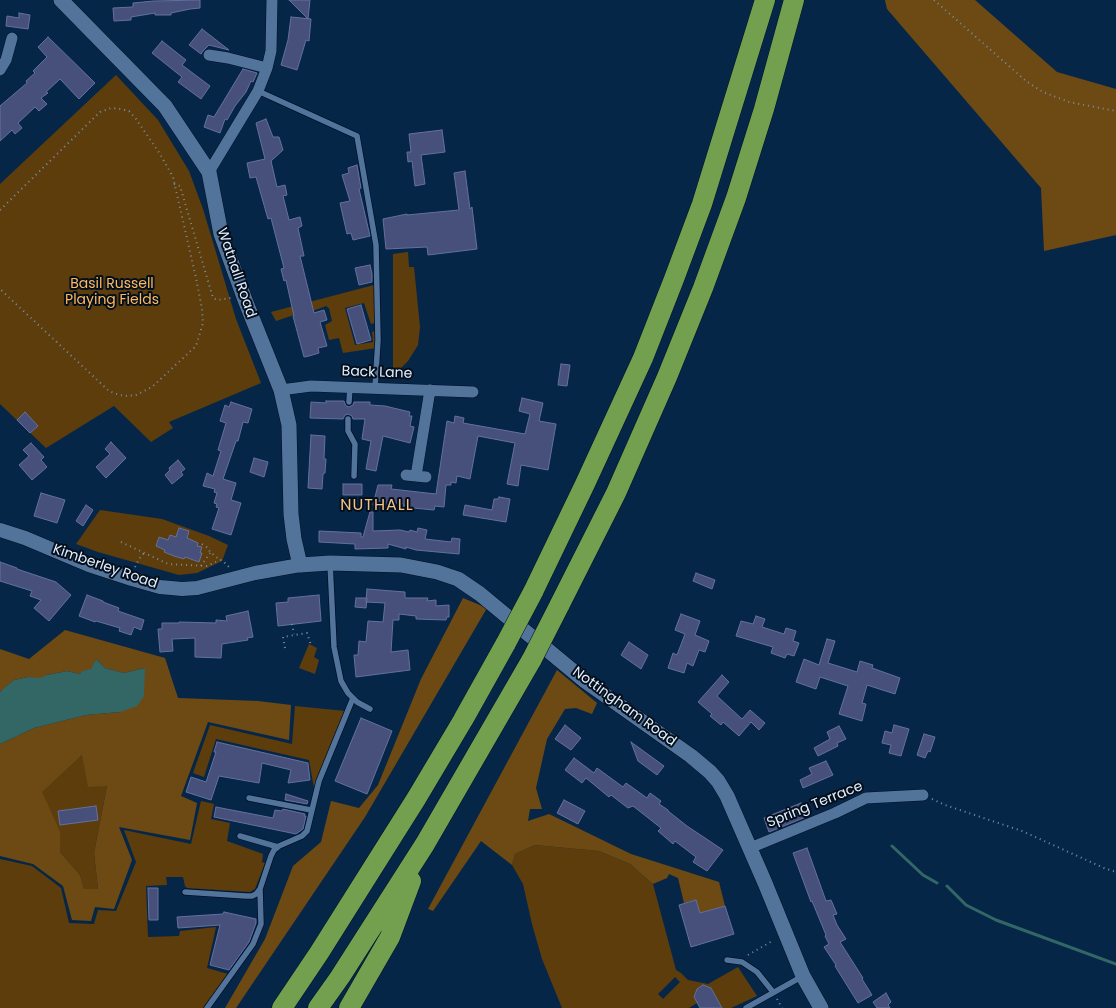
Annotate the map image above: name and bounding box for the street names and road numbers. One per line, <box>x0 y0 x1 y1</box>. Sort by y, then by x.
street label: Watnall Road <box>213 226 259 320</box>
street label: Back Lane <box>341 363 413 383</box>
street label: Kimberley Road <box>50 541 160 593</box>
street label: Nottingham Road <box>569 664 679 750</box>
street label: Spring Terrace <box>765 778 865 832</box>

